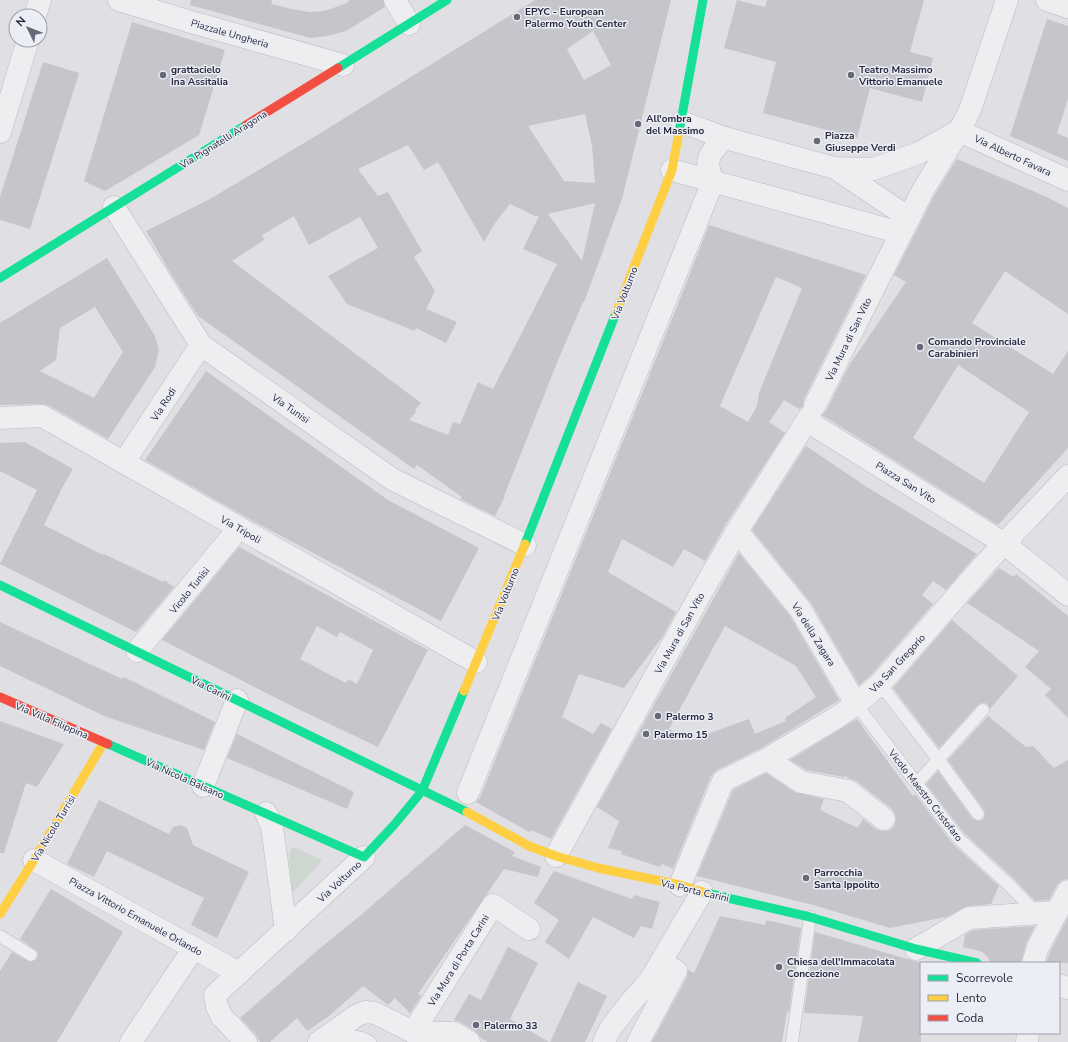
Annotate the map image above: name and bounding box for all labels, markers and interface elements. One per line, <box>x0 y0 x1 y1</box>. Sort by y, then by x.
place label: EPYC - European Palermo Youth Center <box>525 5 627 31</box>
north arrow <box>8 8 48 48</box>
marker: EPYC - European Palermo Youth Center <box>512 12 522 22</box>
text: N <box>13 13 29 30</box>
street label: Piazzale Ungheria <box>189 16 270 52</box>
place label: grattacielo Ina Assitalia <box>171 63 228 89</box>
place label: Teatro Massimo Vittorio Emanuele <box>858 63 943 89</box>
marker: grattacielo Ina Assitalia <box>158 70 168 80</box>
marker: Teatro Massimo Vittorio Emanuele <box>846 70 856 80</box>
street label: Via Pignatelli Aragona <box>176 107 270 173</box>
place label: All'ombra del Massimo <box>646 112 705 138</box>
marker: All'ombra del Massimo <box>633 119 643 129</box>
place label: Piazza Giuseppe Verdi <box>825 129 895 155</box>
street label: Via Alberto Favara <box>971 131 1053 180</box>
marker: Piazza Giuseppe Verdi <box>812 136 822 146</box>
street label: Via Volturno <box>608 264 642 323</box>
street label: Via Mura di San Vito <box>822 295 875 384</box>
place label: Comando Provinciale Carabinieri <box>928 335 1026 361</box>
marker: Comando Provinciale Carabinieri <box>915 342 925 352</box>
street label: Via Rodi <box>147 385 180 425</box>
street label: Via Tunisi <box>268 390 312 427</box>
street label: Piazza San Vito <box>873 459 939 507</box>
street label: Via Tripoli <box>217 512 263 547</box>
street label: Vicolo Tunisi <box>166 564 213 618</box>
street label: Via Volturno <box>489 566 523 624</box>
street label: Via Mura di San Vito <box>651 590 708 678</box>
street label: Via della Zagara <box>787 599 838 669</box>
street label: Via San Gregorio <box>866 631 929 697</box>
street label: Via Carini <box>187 673 233 705</box>
street label: Via Villa Filippina <box>12 699 90 743</box>
place label: Palermo 3 <box>666 710 713 724</box>
marker: Palermo 3 <box>653 711 663 721</box>
place label: Palermo 15 <box>654 728 707 742</box>
marker: Palermo 15 <box>641 729 651 739</box>
street label: Vicolo Maestro Cristofaro <box>884 746 966 845</box>
street label: Via Nicola Balsano <box>142 755 226 803</box>
street label: Via Nicolò Turrisi <box>28 793 79 865</box>
street label: Via Volturno <box>314 857 365 907</box>
place label: Parrocchia Santa Ippolito <box>814 866 880 892</box>
marker: Parrocchia Santa Ippolito <box>801 873 811 883</box>
street label: Piazza Vittorio Emanuele Orlando <box>66 874 205 960</box>
street label: Via Porta Carini <box>658 876 730 906</box>
street label: Via Mura di Porta Carini <box>424 912 493 1010</box>
place label: Chiesa dell'Immacolata Concezione <box>787 955 895 981</box>
marker: Chiesa dell'Immacolata Concezione <box>774 962 784 972</box>
legend <box>920 962 1060 1034</box>
text: Scorrevole <box>956 970 1013 986</box>
text: Lento <box>956 990 987 1006</box>
text: Coda <box>956 1010 984 1026</box>
place label: Palermo 33 <box>484 1019 537 1033</box>
marker: Palermo 33 <box>471 1020 481 1030</box>

